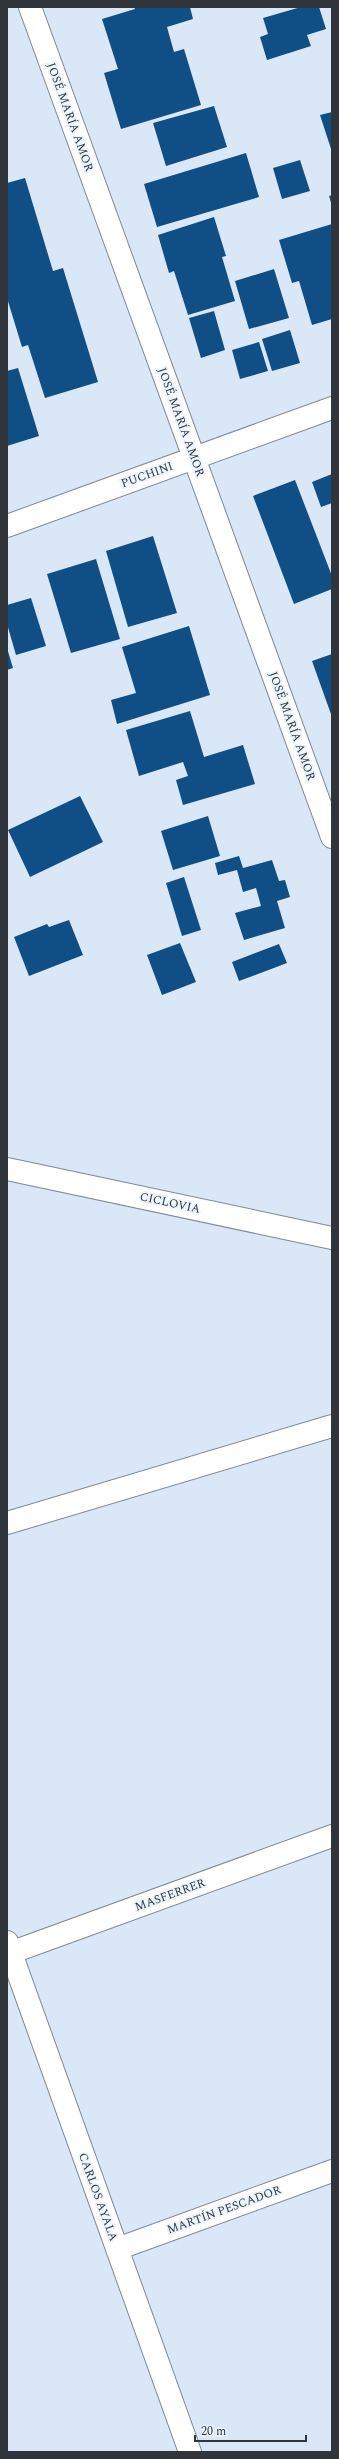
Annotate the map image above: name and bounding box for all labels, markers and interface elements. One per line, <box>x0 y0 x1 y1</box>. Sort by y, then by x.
street label: JOSÉ MARÍA AMOR <box>41 60 99 174</box>
street label: JOSÉ MARÍA AMOR <box>152 365 210 479</box>
street label: PUCHINI <box>118 457 176 493</box>
street label: JOSÉ MARÍA AMOR <box>263 669 321 783</box>
street label: CICLOVIA <box>138 1187 202 1219</box>
street label: MASFERRER <box>132 1873 208 1917</box>
street label: CARLOS AYALA <box>73 2150 123 2244</box>
street label: MARTÍN PESCADOR <box>164 2181 284 2239</box>
scale bar <box>195 2417 306 2443</box>
text: 20 m <box>201 2422 226 2441</box>

